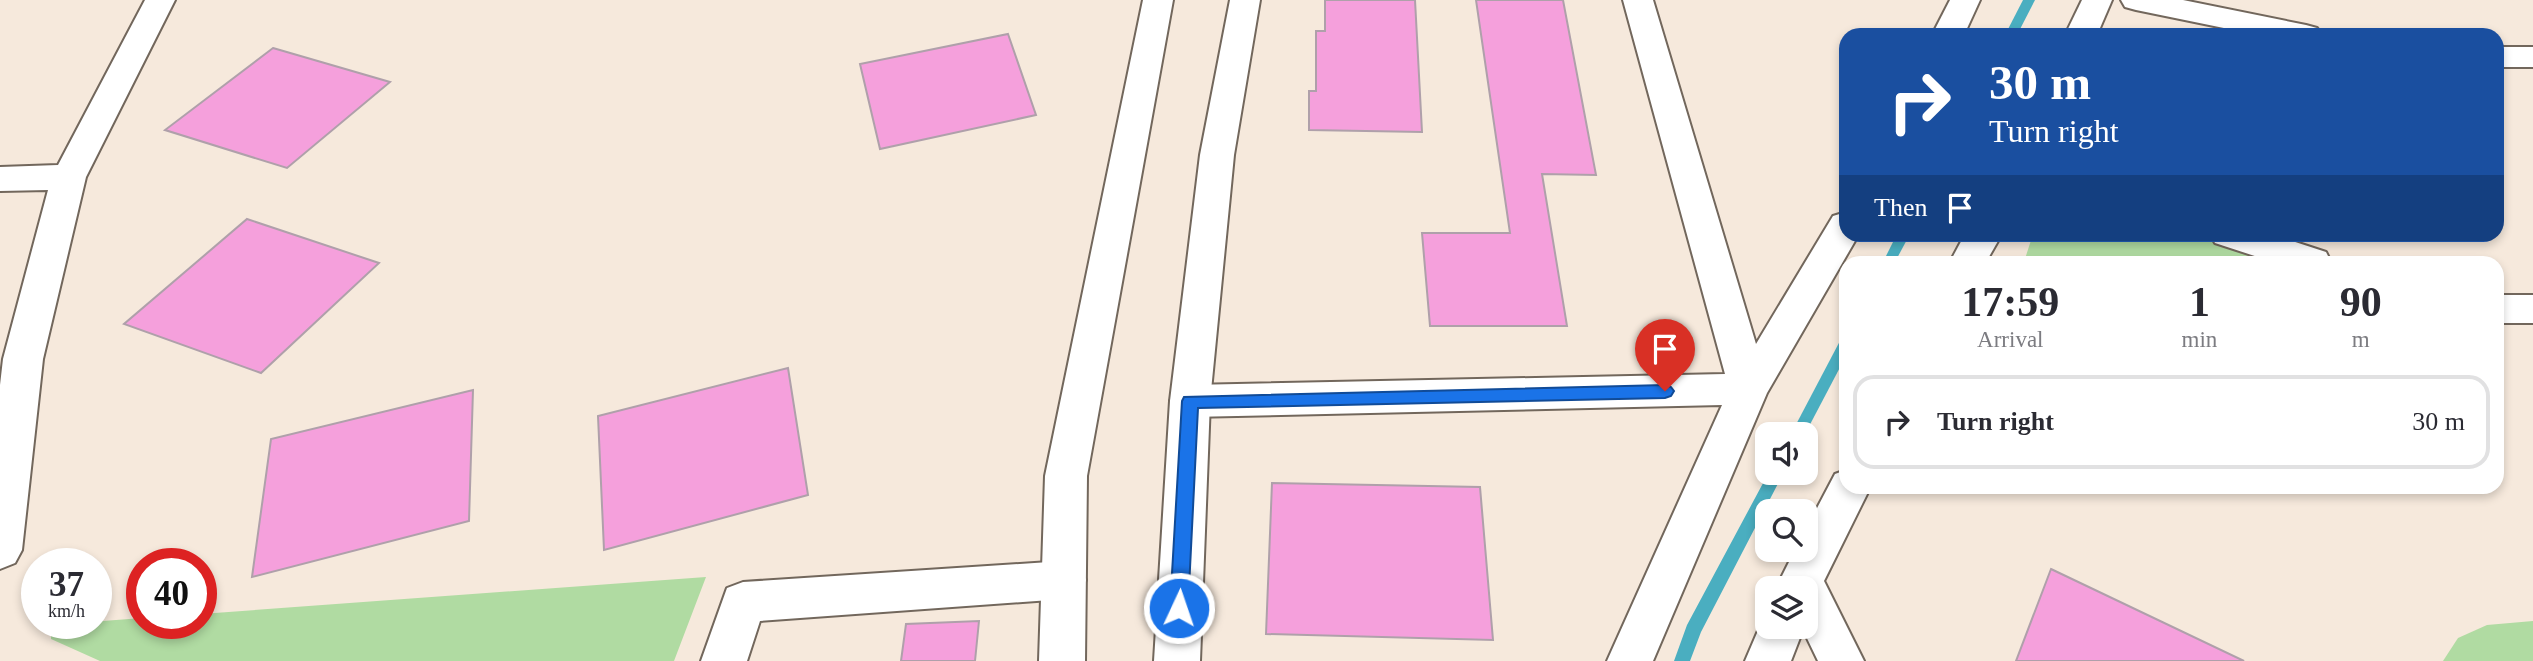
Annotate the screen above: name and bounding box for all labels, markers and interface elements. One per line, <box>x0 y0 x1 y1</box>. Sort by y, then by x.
text: 30 m <box>1989 55 2091 110</box>
icon: right <box>1874 56 1965 147</box>
text: Turn right <box>1989 113 2119 149</box>
icon: arrive <box>1941 189 1979 227</box>
text: Then <box>1874 193 1927 222</box>
text: 17:59 <box>1961 279 2059 325</box>
text: 1 <box>2189 279 2210 325</box>
text: 90 <box>2340 279 2382 325</box>
pin <box>1635 319 1695 391</box>
text: Arrival <box>1977 327 2044 352</box>
text: min <box>2182 327 2217 352</box>
text: m <box>2352 327 2370 352</box>
icon: arrive <box>1646 330 1684 368</box>
icon: right <box>1878 403 1916 441</box>
text: Turn right <box>1937 407 2054 436</box>
text: 30 m <box>2412 407 2465 436</box>
map controls <box>1755 422 1818 639</box>
button: sound <box>1755 422 1818 485</box>
button: search <box>1755 499 1818 562</box>
speed limit sign: 40 <box>126 548 217 639</box>
text: 37 <box>49 565 84 604</box>
position arrow <box>1142 571 1216 645</box>
button: layers <box>1755 576 1818 639</box>
text: km/h <box>48 601 85 621</box>

